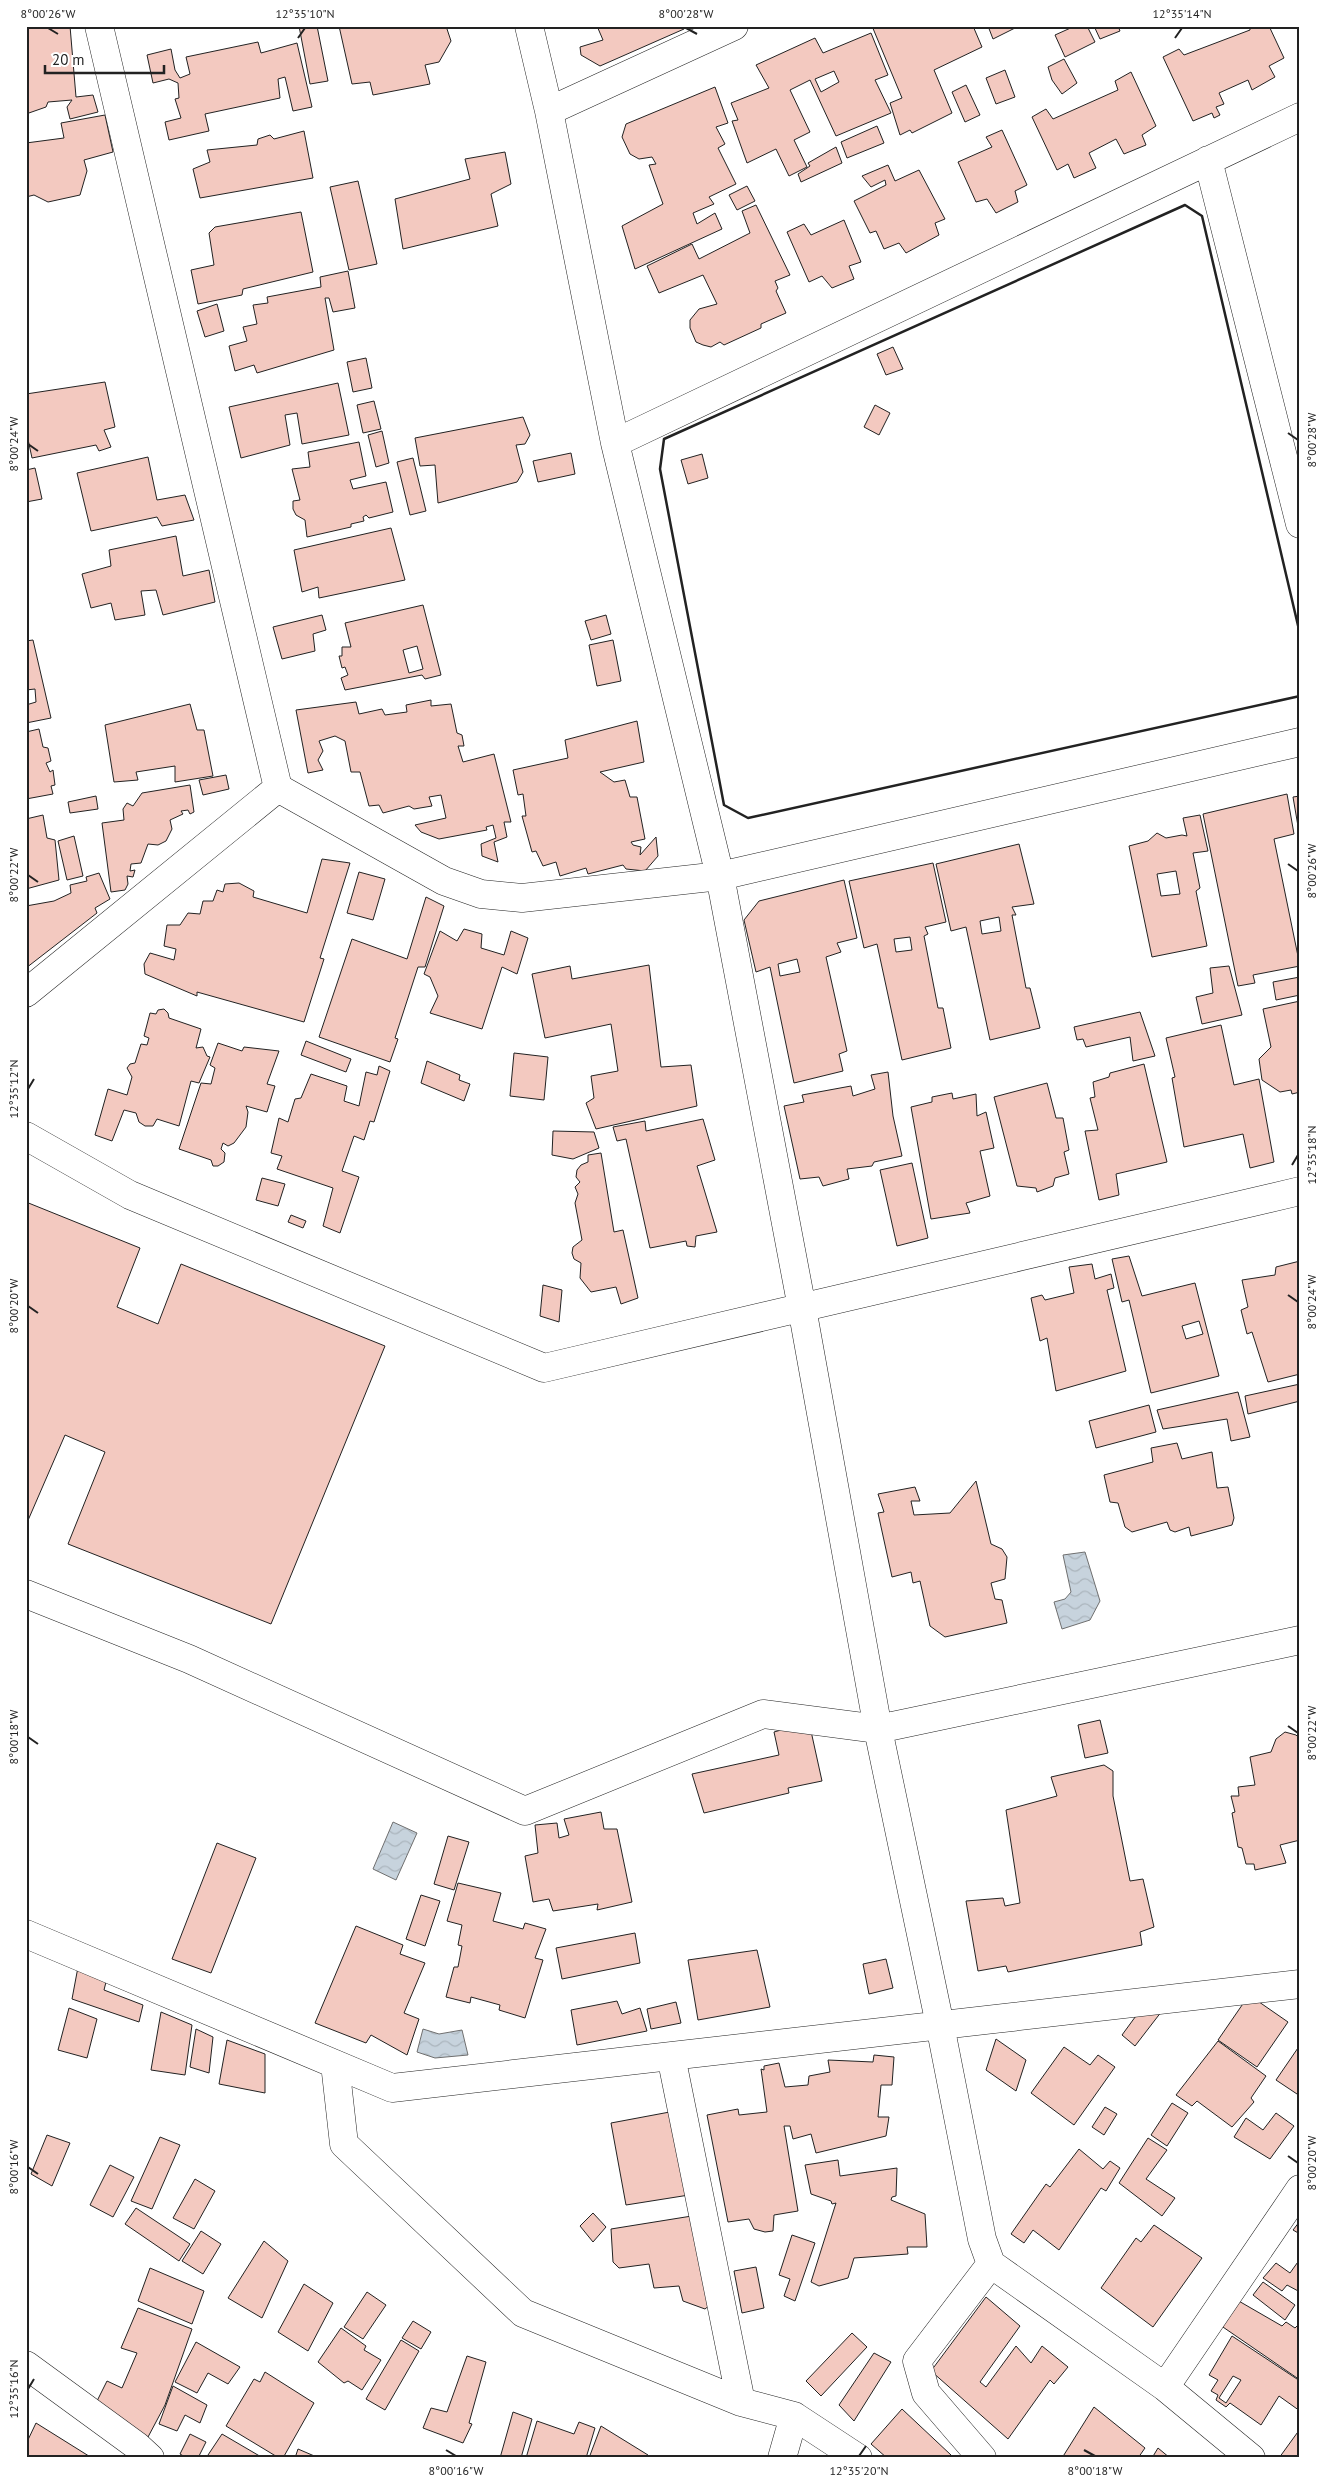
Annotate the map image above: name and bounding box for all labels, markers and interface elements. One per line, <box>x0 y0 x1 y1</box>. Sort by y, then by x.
text: 8°00'26"W <box>21 6 75 21</box>
text: 12°35'10"N <box>275 6 335 21</box>
text: 8°00'28"W <box>659 6 713 21</box>
text: 12°35'14"N <box>1152 6 1212 21</box>
scale bar <box>45 42 164 74</box>
text: 20 m <box>52 50 85 69</box>
text: 8°00'28"W <box>1304 413 1319 467</box>
text: 8°00'24"W <box>6 417 21 471</box>
text: 8°00'26"W <box>1304 844 1319 898</box>
text: 8°00'22"W <box>6 848 21 902</box>
text: 12°35'12"N <box>6 1059 21 1119</box>
text: 12°35'18"N <box>1304 1125 1319 1185</box>
text: 8°00'24"W <box>1304 1275 1319 1329</box>
text: 8°00'20"W <box>6 1279 21 1333</box>
text: 8°00'22"W <box>1304 1706 1319 1760</box>
text: 8°00'18"W <box>6 1710 21 1764</box>
text: 8°00'20"W <box>1304 2136 1319 2190</box>
text: 8°00'16"W <box>6 2140 21 2194</box>
text: 12°35'16"N <box>6 2359 21 2419</box>
text: 8°00'16"W <box>429 2463 483 2478</box>
text: 12°35'20"N <box>829 2463 889 2478</box>
text: 8°00'18"W <box>1068 2463 1122 2478</box>

